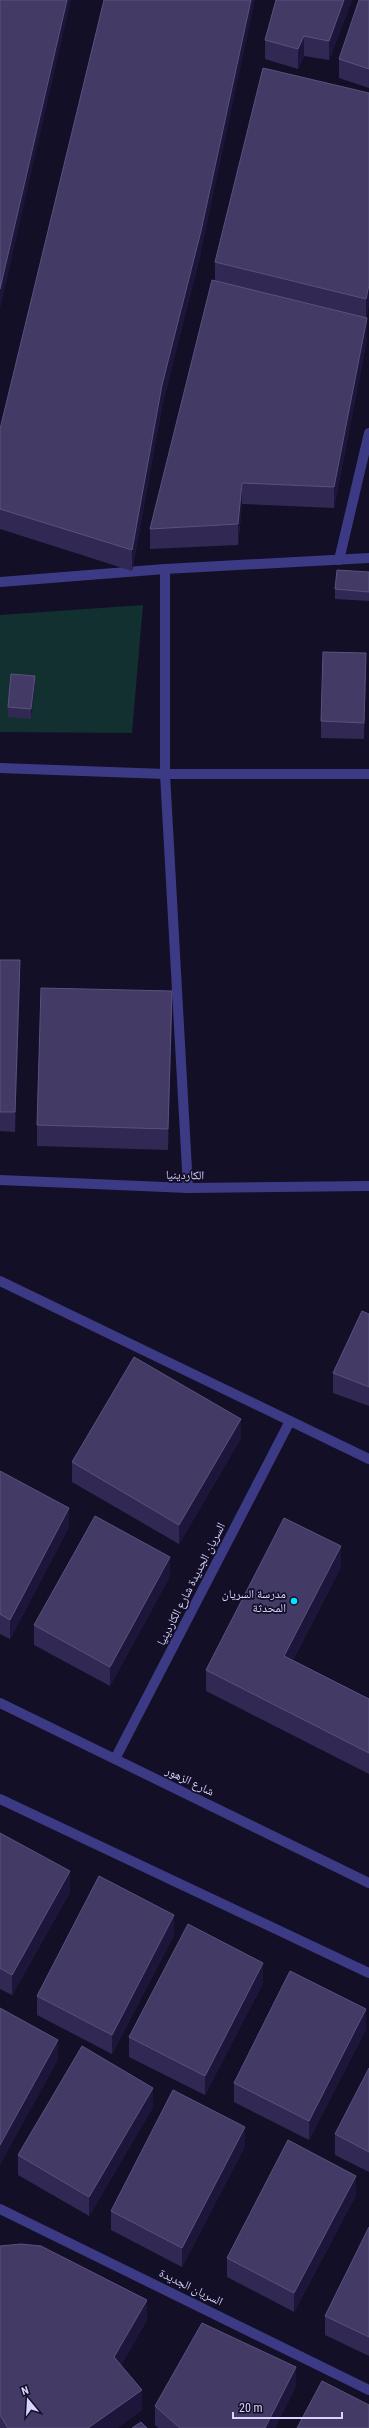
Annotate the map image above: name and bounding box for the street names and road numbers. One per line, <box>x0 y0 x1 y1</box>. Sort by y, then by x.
street label: الكاردينيا <box>166 1168 205 1183</box>
street label: السريان الجديدة شارع الكاردينيا <box>154 1520 229 1648</box>
street label: شارع الزهور <box>162 1763 217 1800</box>
street label: السريان الجديدة <box>157 2266 225 2309</box>

